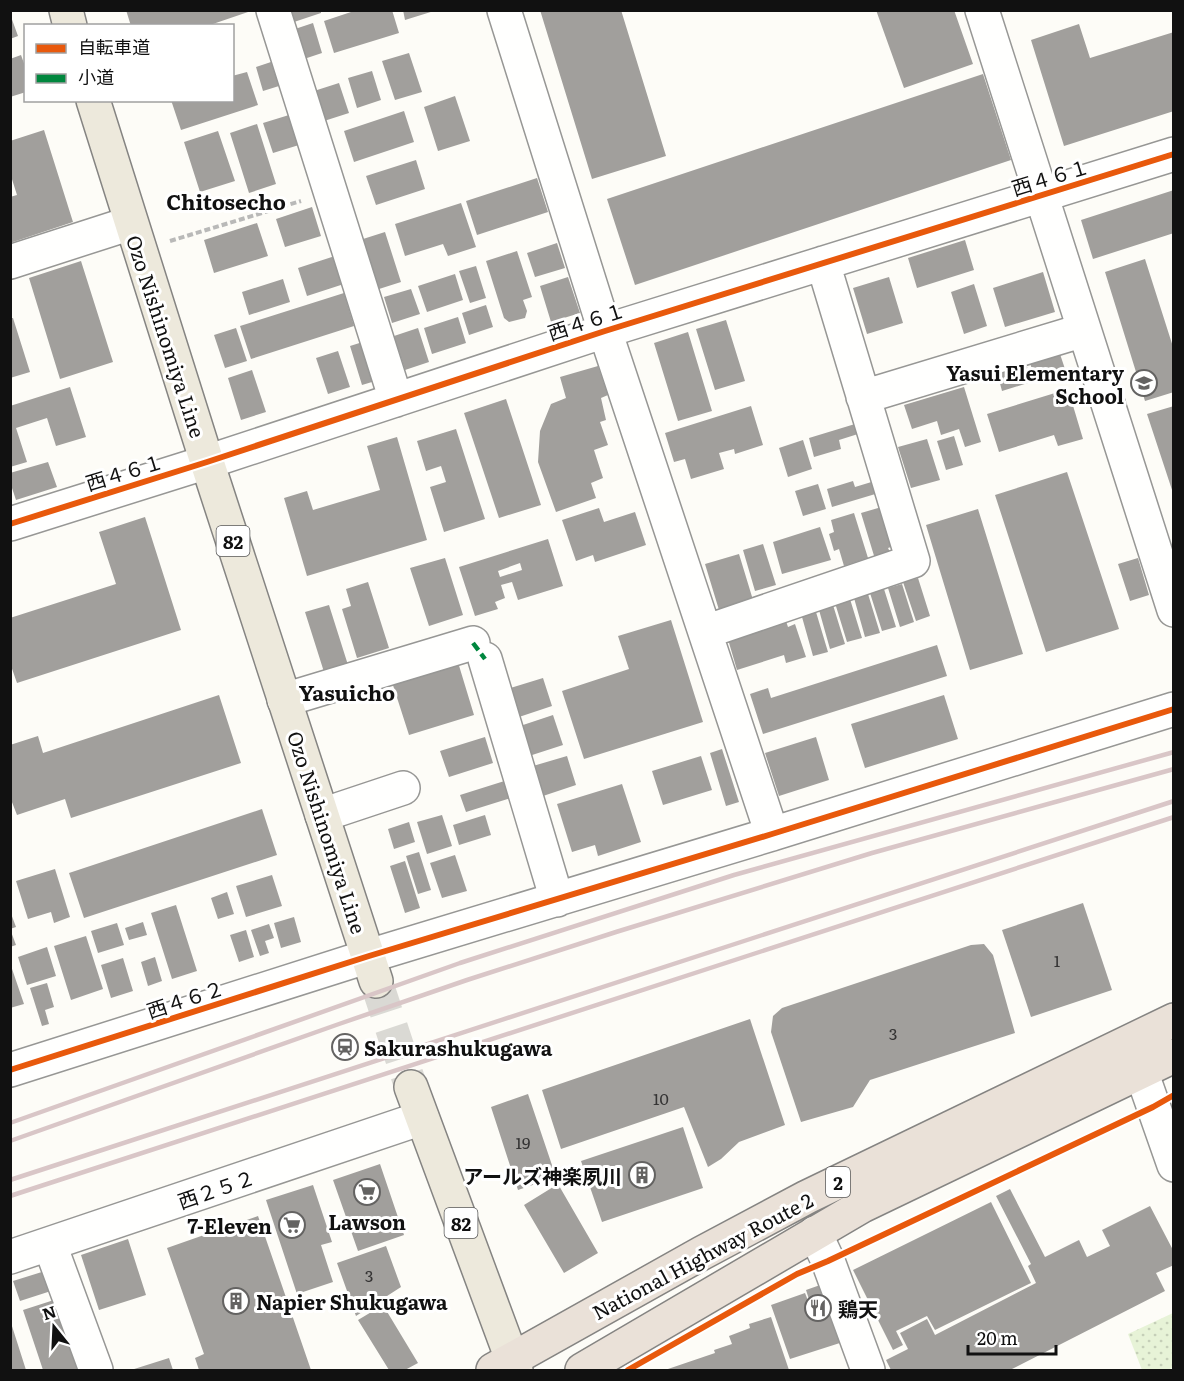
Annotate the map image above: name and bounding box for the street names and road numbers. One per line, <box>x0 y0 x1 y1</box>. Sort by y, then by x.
street label: 西４６１ <box>1007 150 1093 202</box>
street label: Ozo Nishinomiya Line <box>120 231 214 441</box>
street label: 西４６１ <box>543 293 629 347</box>
street label: 西４６１ <box>81 445 167 497</box>
road number: 82 <box>216 526 250 556</box>
street label: Ozo Nishinomiya Line <box>281 727 375 937</box>
street label: 西４６２ <box>142 971 228 1025</box>
street label: 西２５２ <box>173 1161 259 1215</box>
road number: 2 <box>826 1167 850 1197</box>
street label: National Highway Route 2 <box>586 1184 818 1326</box>
road number: 82 <box>444 1208 478 1238</box>

